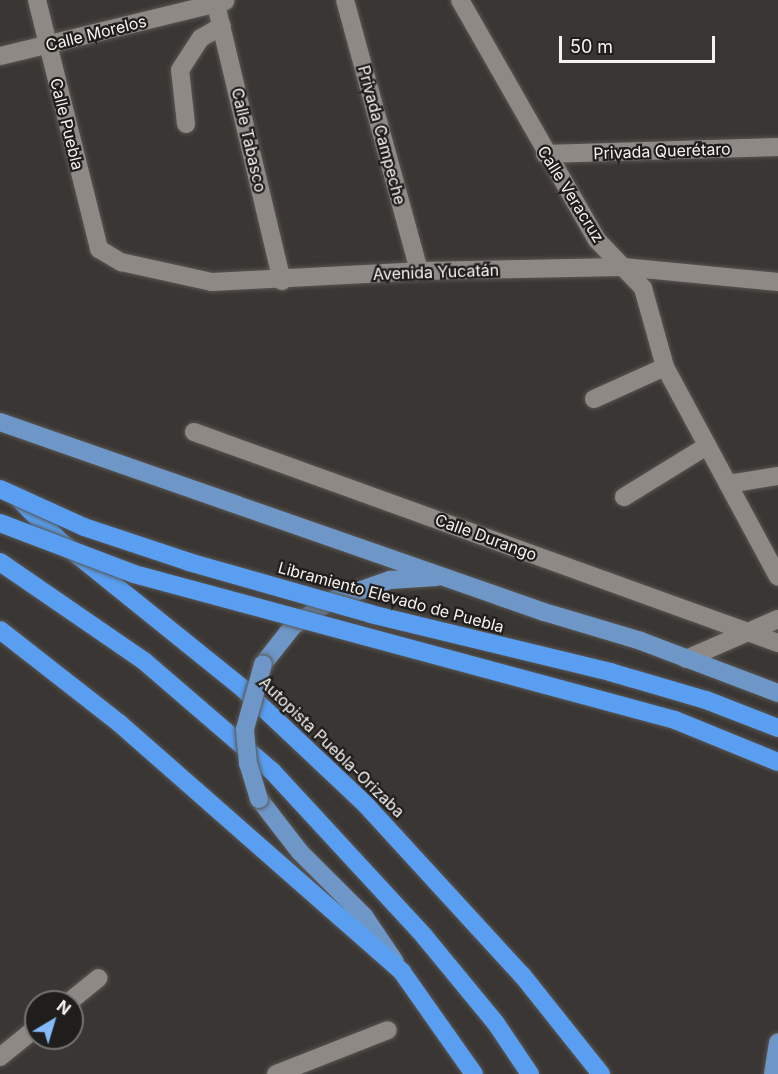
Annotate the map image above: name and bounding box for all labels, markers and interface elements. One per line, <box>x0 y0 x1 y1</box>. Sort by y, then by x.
street label: Calle Morelos <box>44 11 148 55</box>
scale bar <box>562 24 718 62</box>
text: 50 m <box>570 36 613 57</box>
street label: Privada Campeche <box>354 63 410 207</box>
street label: Calle Puebla <box>46 76 88 172</box>
street label: Calle Tabasco <box>228 86 270 194</box>
street label: Privada Querétaro <box>593 139 731 163</box>
street label: Calle Veracruz <box>534 142 608 246</box>
street label: Avenida Yucatán <box>373 260 499 284</box>
street label: Calle Durango <box>432 510 540 564</box>
street label: Libramiento Elevado de Puebla <box>276 558 506 636</box>
street label: Autopista Puebla-Orizaba <box>255 673 409 821</box>
north arrow <box>24 990 84 1050</box>
text: N <box>53 996 75 1019</box>

